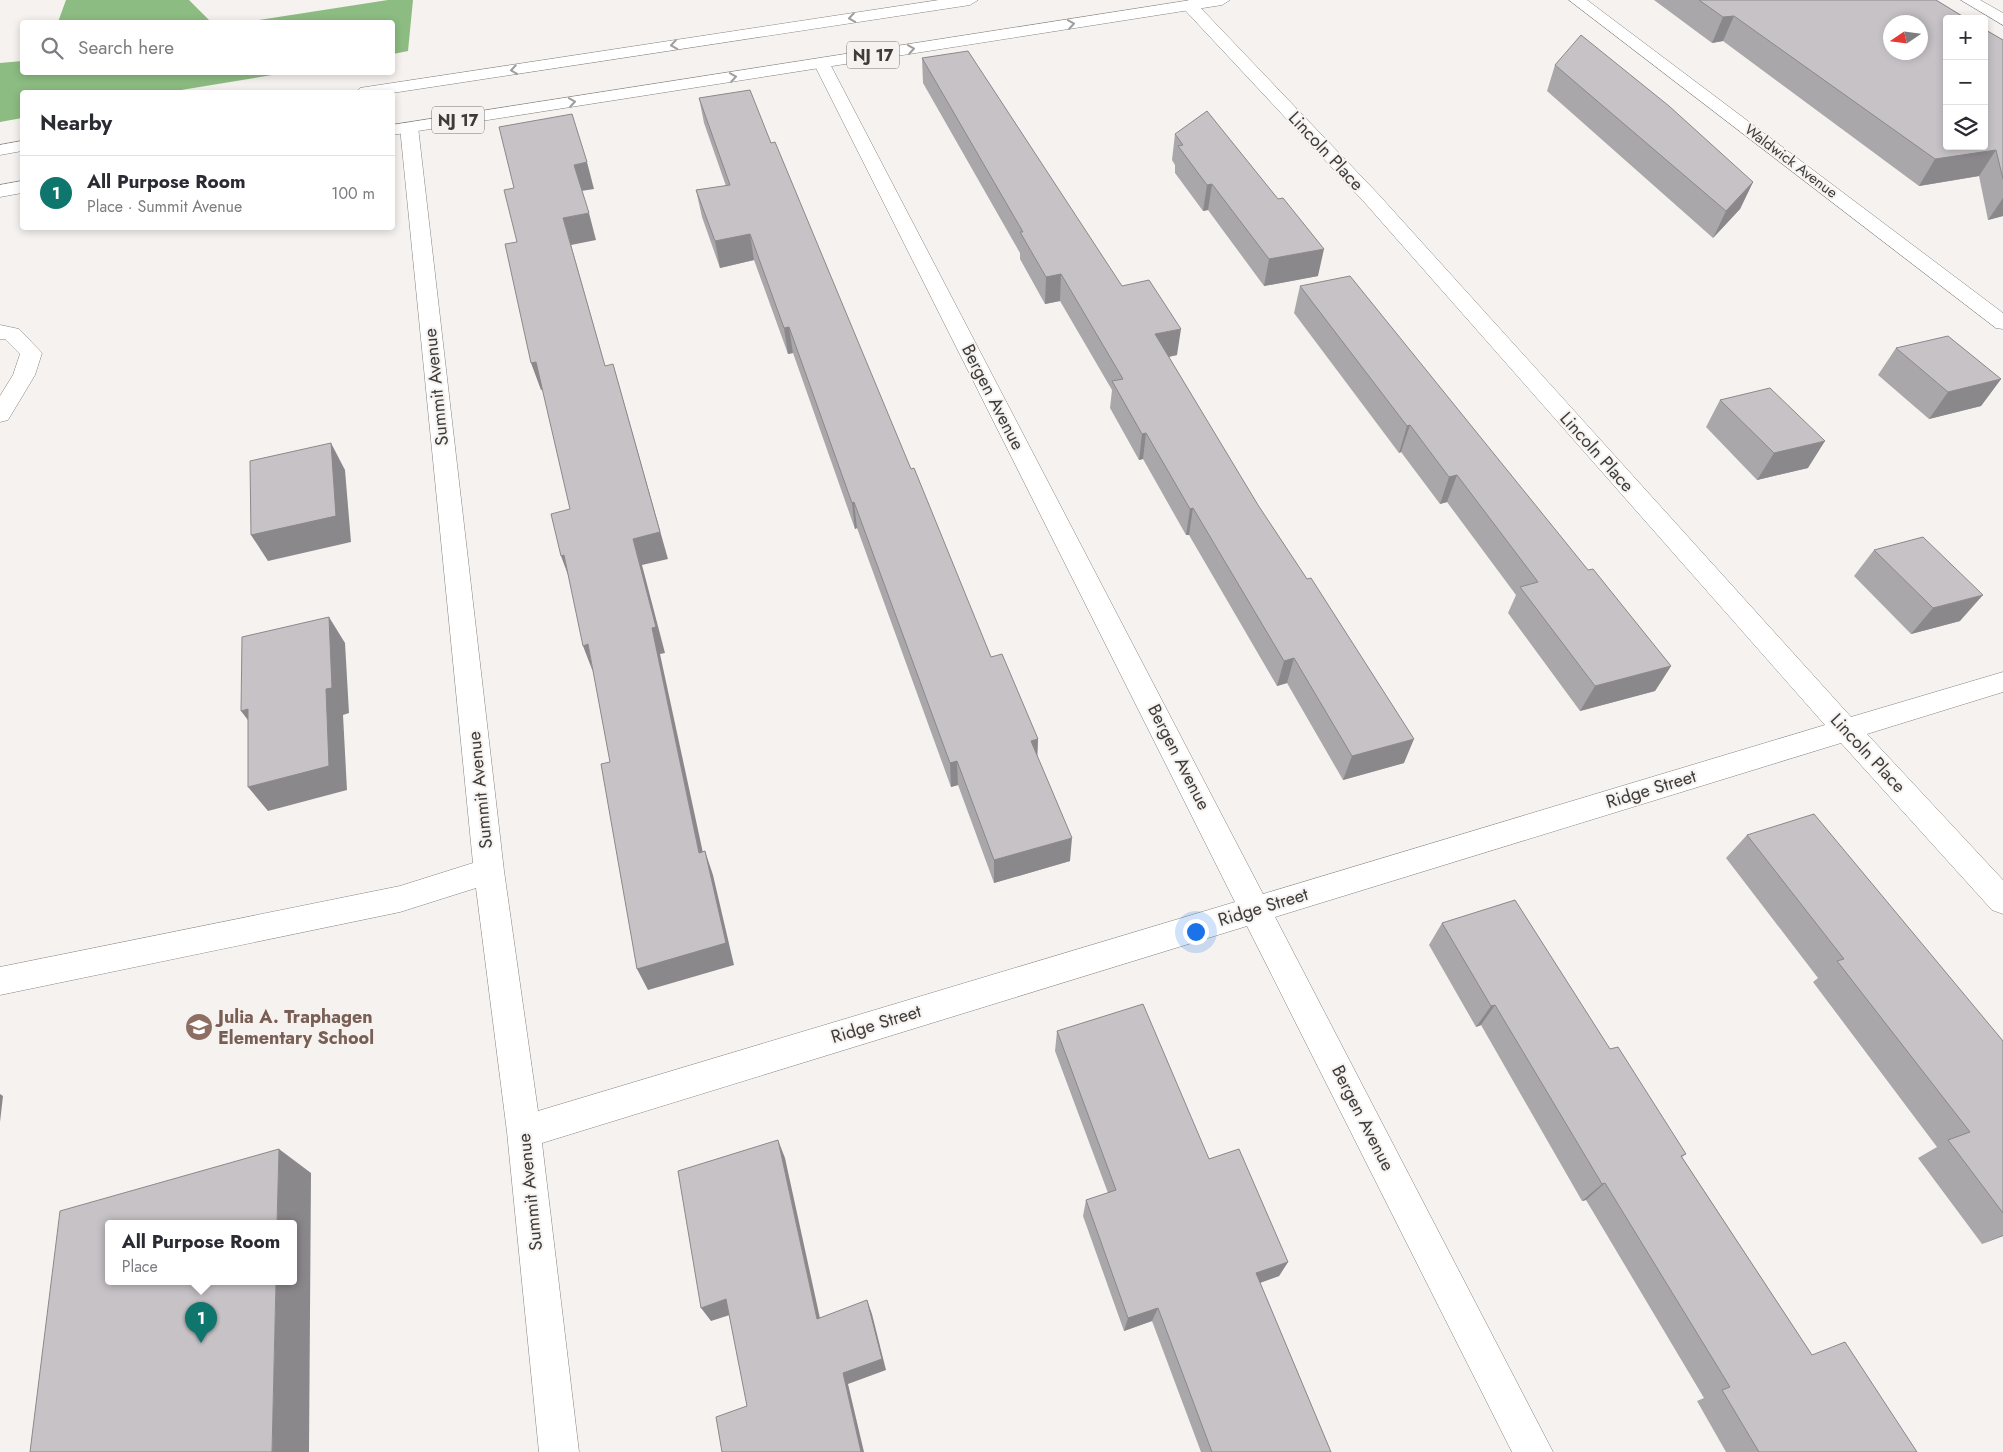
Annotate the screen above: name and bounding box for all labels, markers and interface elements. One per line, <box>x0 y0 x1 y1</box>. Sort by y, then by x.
one-way arrow <box>848 12 856 23</box>
north arrow <box>1883 15 1928 60</box>
map controls <box>1943 15 1988 150</box>
button: + <box>1943 15 1988 60</box>
one-way arrow <box>1067 19 1075 30</box>
search box <box>20 20 395 75</box>
icon: search <box>38 34 66 62</box>
text: Search here <box>78 34 174 61</box>
one-way arrow <box>670 40 679 50</box>
road number: NJ 17 <box>847 42 899 68</box>
one-way arrow <box>906 45 915 55</box>
button: − <box>1943 60 1988 105</box>
one-way arrow <box>509 64 518 74</box>
one-way arrow <box>728 73 737 83</box>
one-way arrow <box>569 97 577 108</box>
street label: Lincoln Place <box>1282 105 1370 197</box>
button: layers <box>1943 105 1988 150</box>
road number: NJ 17 <box>432 106 484 134</box>
text: Nearby <box>40 108 112 138</box>
street label: Waldwick Avenue <box>1740 119 1842 204</box>
text: All Purpose Room <box>87 168 246 195</box>
text: 1 <box>52 182 60 205</box>
text: 100 m <box>331 182 375 205</box>
text: Place · Summit Avenue <box>87 195 242 218</box>
street label: Summit Avenue <box>417 327 455 447</box>
street label: Bergen Avenue <box>955 340 1031 454</box>
street label: Lincoln Place <box>1554 406 1640 498</box>
street label: Bergen Avenue <box>1141 700 1217 814</box>
street label: Lincoln Place <box>1824 707 1912 799</box>
street label: Summit Avenue <box>461 730 499 850</box>
street label: Ridge Street <box>1603 763 1700 815</box>
street label: Ridge Street <box>1215 881 1312 933</box>
your location <box>1183 919 1209 945</box>
street label: Ridge Street <box>828 998 925 1050</box>
place label: Julia A. Traphagen Elementary School <box>215 1004 374 1051</box>
school or university icon: Julia A. Traphagen Elementary School <box>184 1012 214 1042</box>
street label: Bergen Avenue <box>1325 1061 1401 1175</box>
street label: Summit Avenue <box>511 1132 549 1252</box>
popup <box>105 1220 297 1285</box>
text: All Purpose Room <box>122 1228 280 1255</box>
text: Place <box>122 1255 158 1278</box>
pin: 1 <box>185 1302 217 1343</box>

